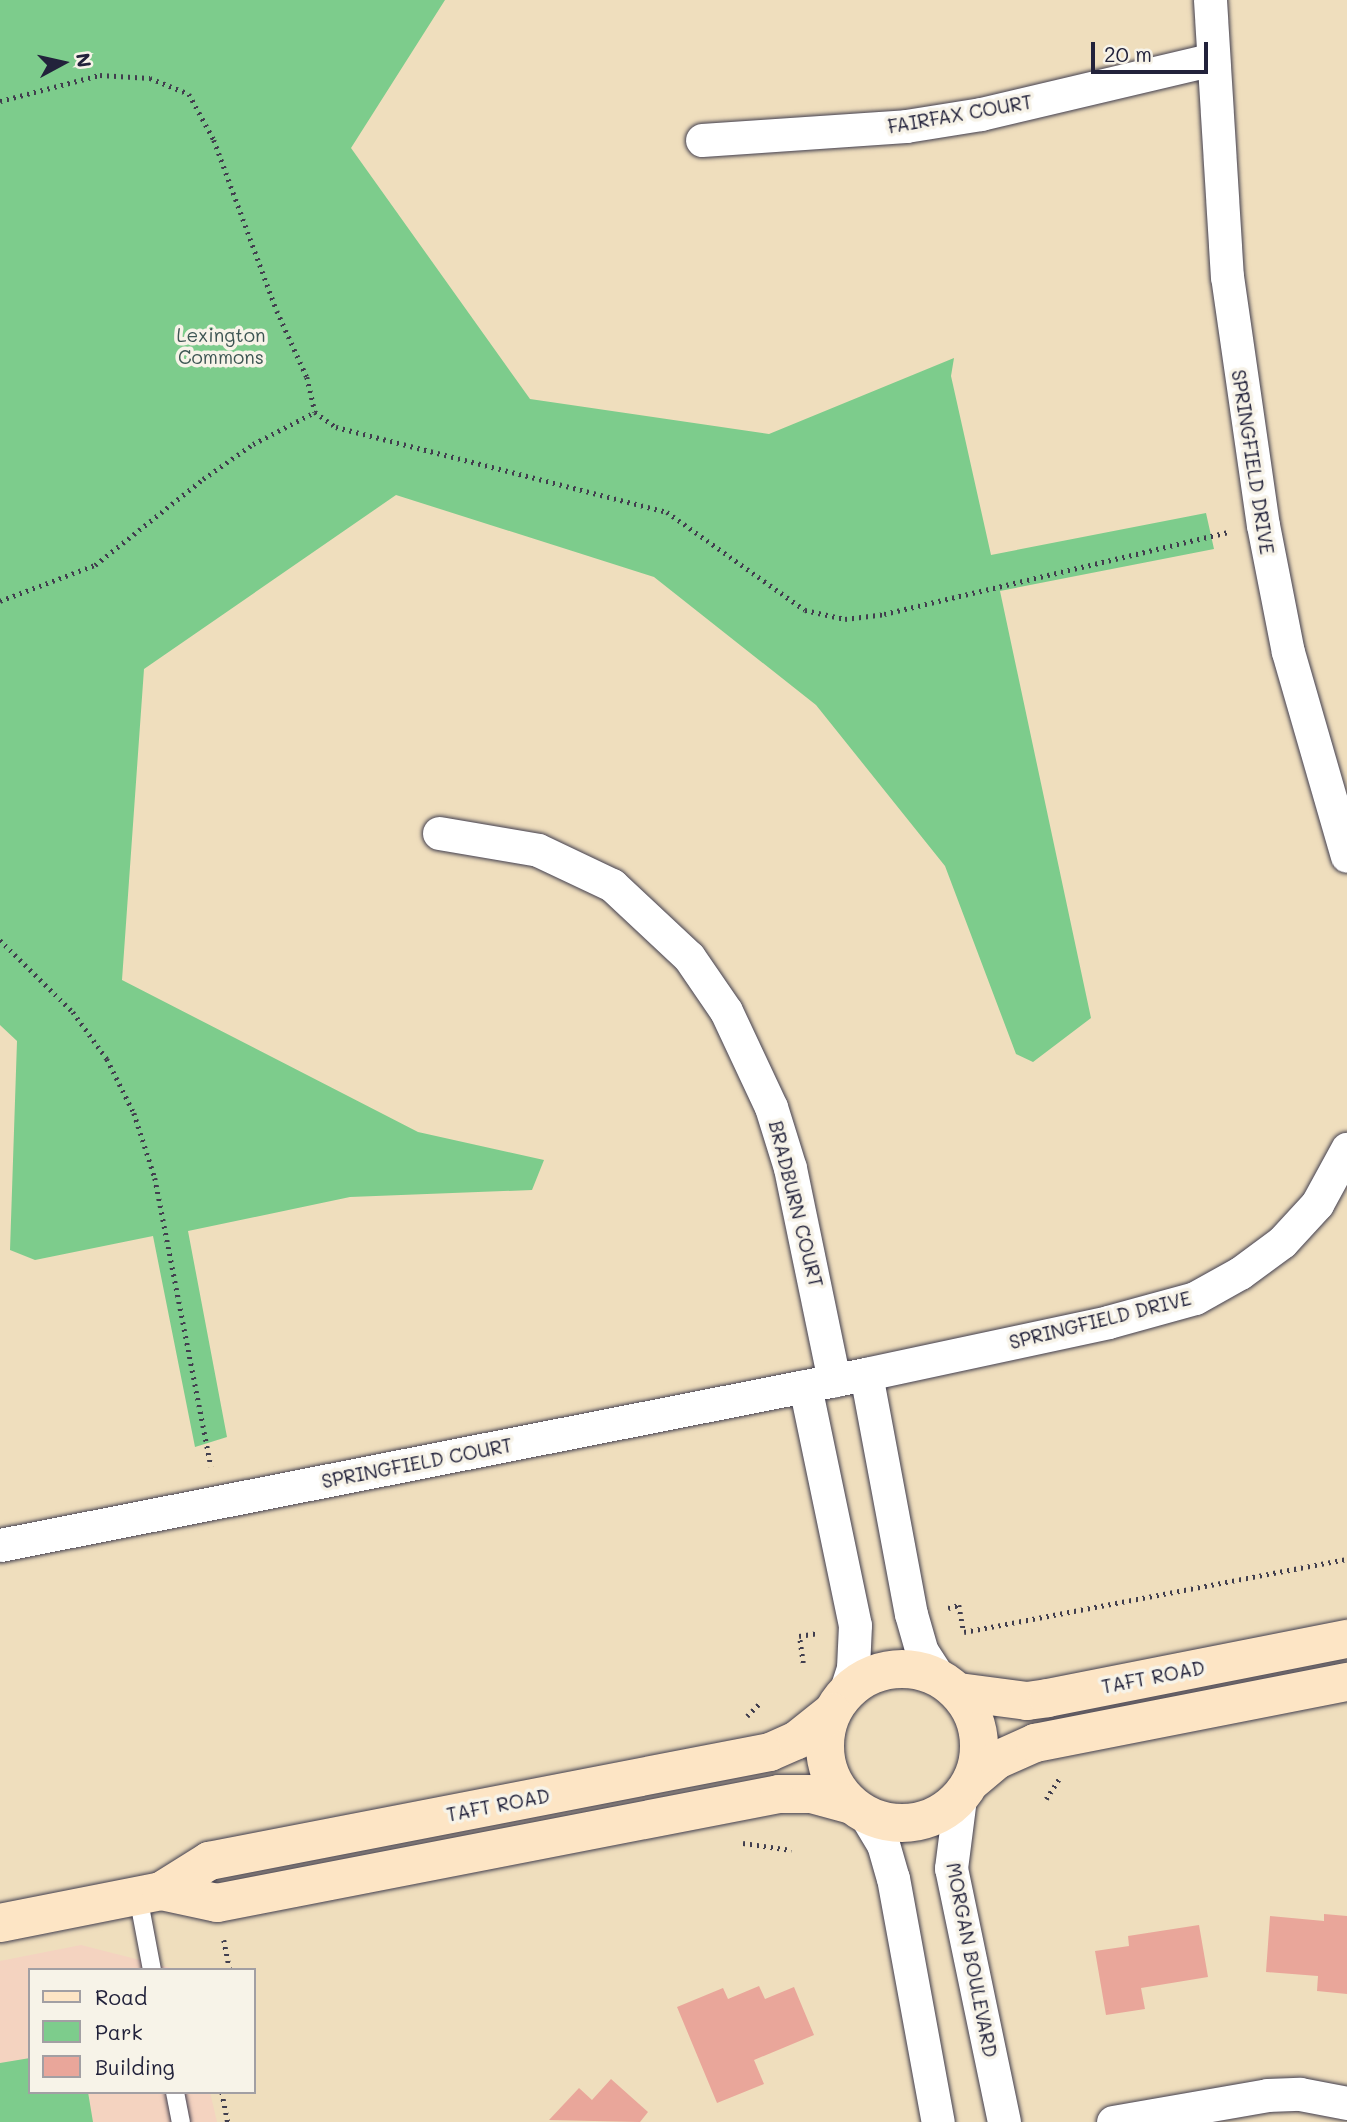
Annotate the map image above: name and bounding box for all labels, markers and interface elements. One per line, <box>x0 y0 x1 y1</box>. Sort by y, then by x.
north arrow <box>28 28 98 98</box>
scale bar <box>1095 28 1212 72</box>
text: 20 m <box>1104 40 1152 67</box>
text: N <box>71 51 98 69</box>
street label: FAIRFAX COURT <box>886 90 1034 138</box>
park label: Lexington Commons <box>177 324 265 368</box>
street label: SPRINGFIELD DRIVE <box>1227 368 1279 556</box>
street label: BRADBURN COURT <box>764 1118 828 1290</box>
street label: SPRINGFIELD DRIVE <box>1007 1286 1193 1354</box>
street label: SPRINGFIELD COURT <box>320 1433 514 1493</box>
street label: TAFT ROAD <box>1100 1656 1206 1698</box>
street label: TAFT ROAD <box>445 1784 551 1826</box>
street label: MORGAN BOULEVARD <box>942 1861 1002 2059</box>
legend <box>28 1968 256 2094</box>
text: Road <box>95 1983 147 2010</box>
text: Park <box>95 2018 143 2045</box>
text: Building <box>95 2053 175 2080</box>

